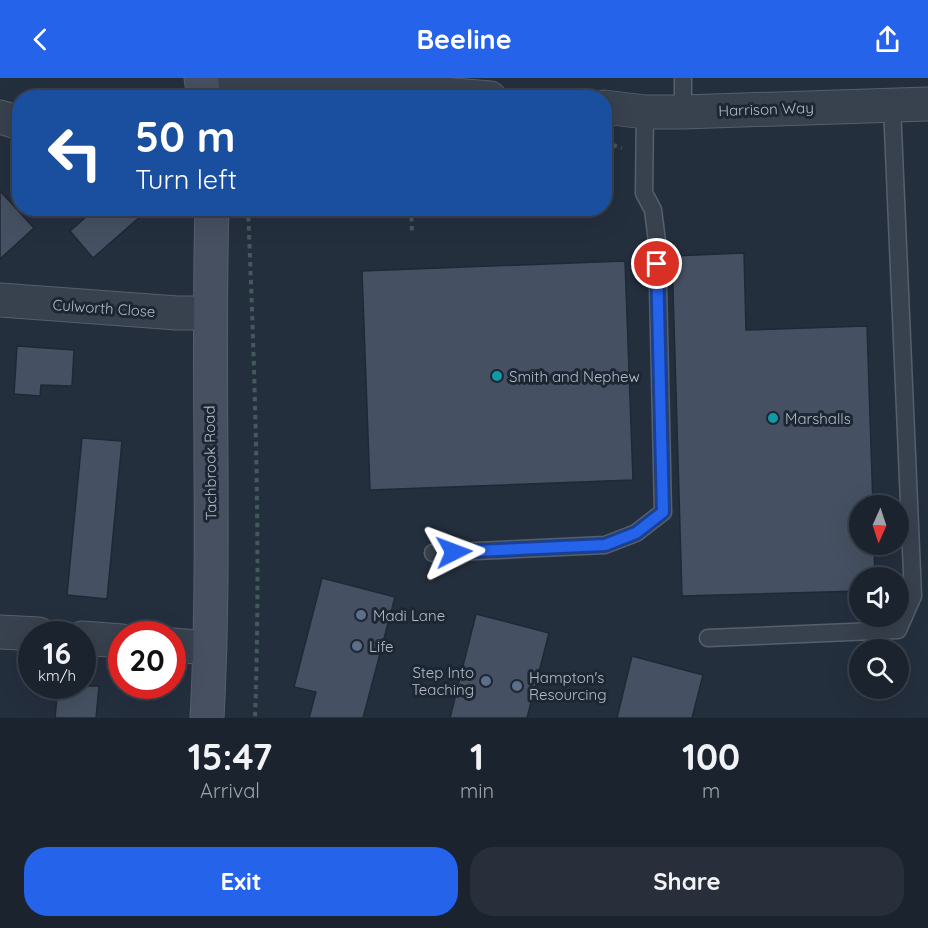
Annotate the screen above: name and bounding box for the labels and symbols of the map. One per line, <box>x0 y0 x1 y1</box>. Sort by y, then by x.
street label: Harrison Way <box>718 98 814 120</box>
pin <box>631 238 682 289</box>
street label: Culworth Close <box>52 295 156 321</box>
place label: Smith and Nephew <box>509 367 640 386</box>
marker: Smith and Nephew <box>490 369 504 383</box>
street label: Tachbrook Road <box>199 405 221 521</box>
place label: Marshalls <box>785 409 851 428</box>
marker: Marshalls <box>766 411 780 425</box>
north arrow <box>849 495 909 555</box>
position arrow <box>422 520 486 584</box>
place label: Madi Lane <box>373 606 445 625</box>
marker: Madi Lane <box>354 608 368 622</box>
speed limit sign: 20 <box>108 621 186 699</box>
place label: Life <box>369 637 394 656</box>
marker: Life <box>350 639 364 653</box>
place label: Step Into Teaching <box>412 663 474 699</box>
place label: Hampton's Resourcing <box>529 668 607 704</box>
marker: Step Into Teaching <box>479 674 493 688</box>
marker: Hampton's Resourcing <box>510 679 524 693</box>

